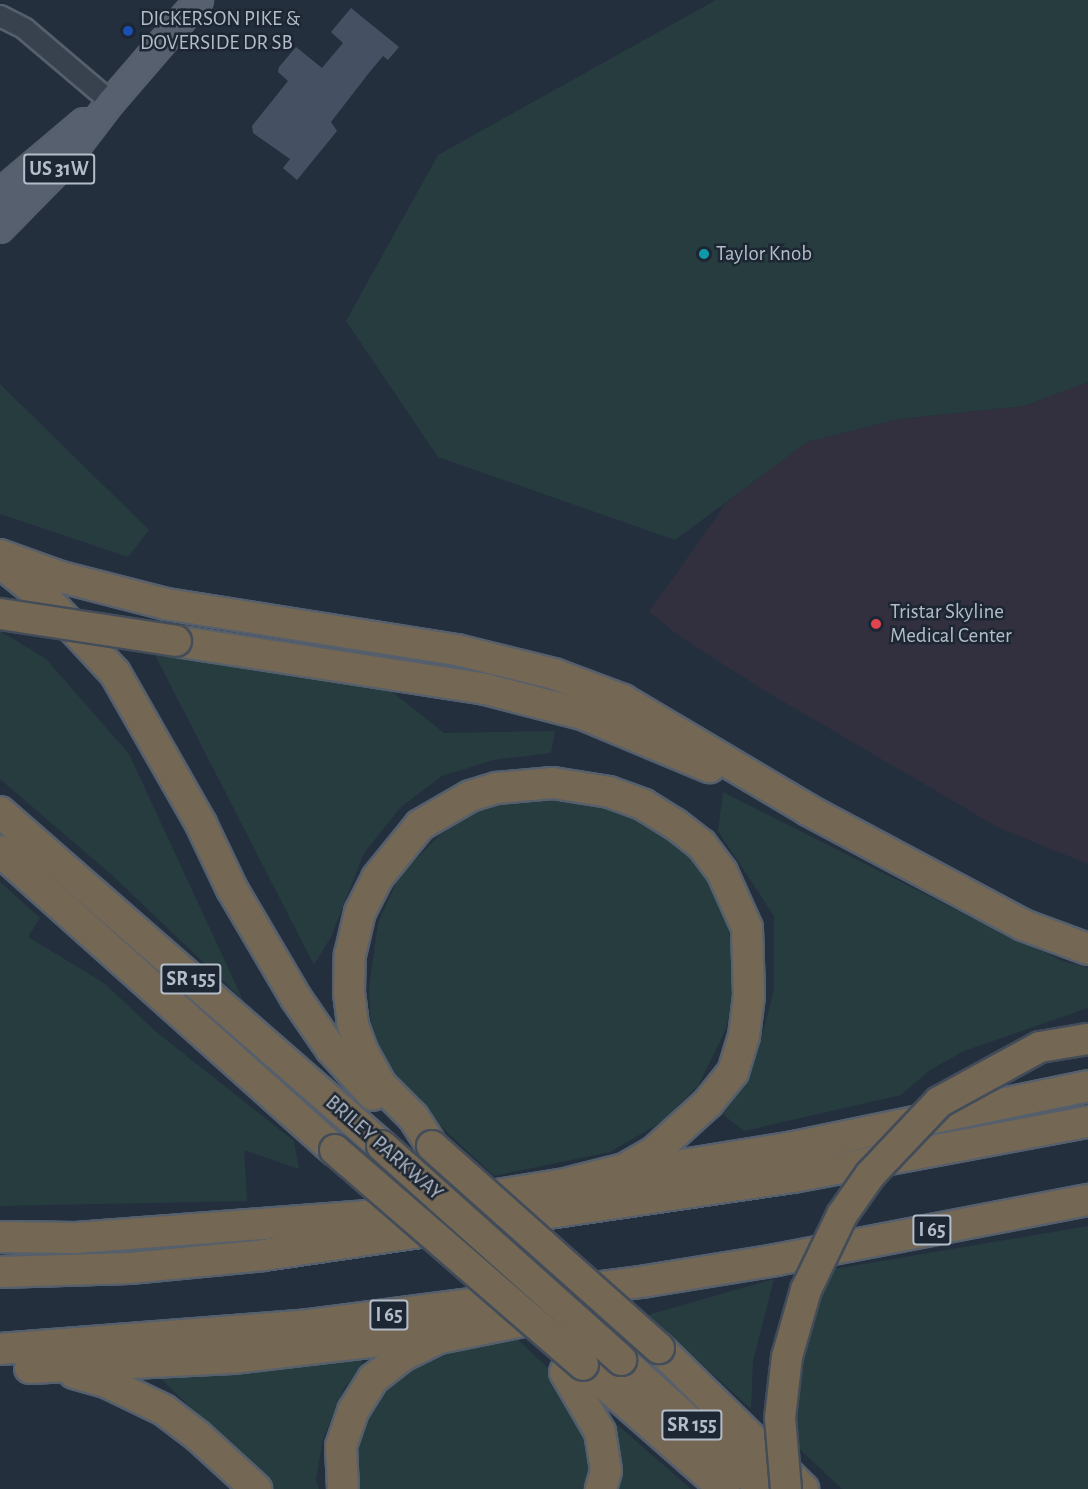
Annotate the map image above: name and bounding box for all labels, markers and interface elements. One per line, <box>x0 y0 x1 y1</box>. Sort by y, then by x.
place label: DICKERSON PIKE & DOVERSIDE DR SB <box>140 6 300 56</box>
marker: DICKERSON PIKE & DOVERSIDE DR SB <box>121 24 135 38</box>
road number: US 31W <box>23 152 95 186</box>
place label: Taylor Knob <box>716 241 812 267</box>
marker: Taylor Knob <box>697 247 711 261</box>
place label: Tristar Skyline Medical Center <box>890 599 1012 649</box>
marker: Tristar Skyline Medical Center <box>867 615 885 633</box>
road number: SR 155 <box>160 962 222 996</box>
street label: BRILEY PARKWAY <box>320 1090 448 1206</box>
road number: I 65 <box>911 1213 953 1247</box>
road number: I 65 <box>368 1298 410 1332</box>
road number: SR 155 <box>660 1408 724 1442</box>

